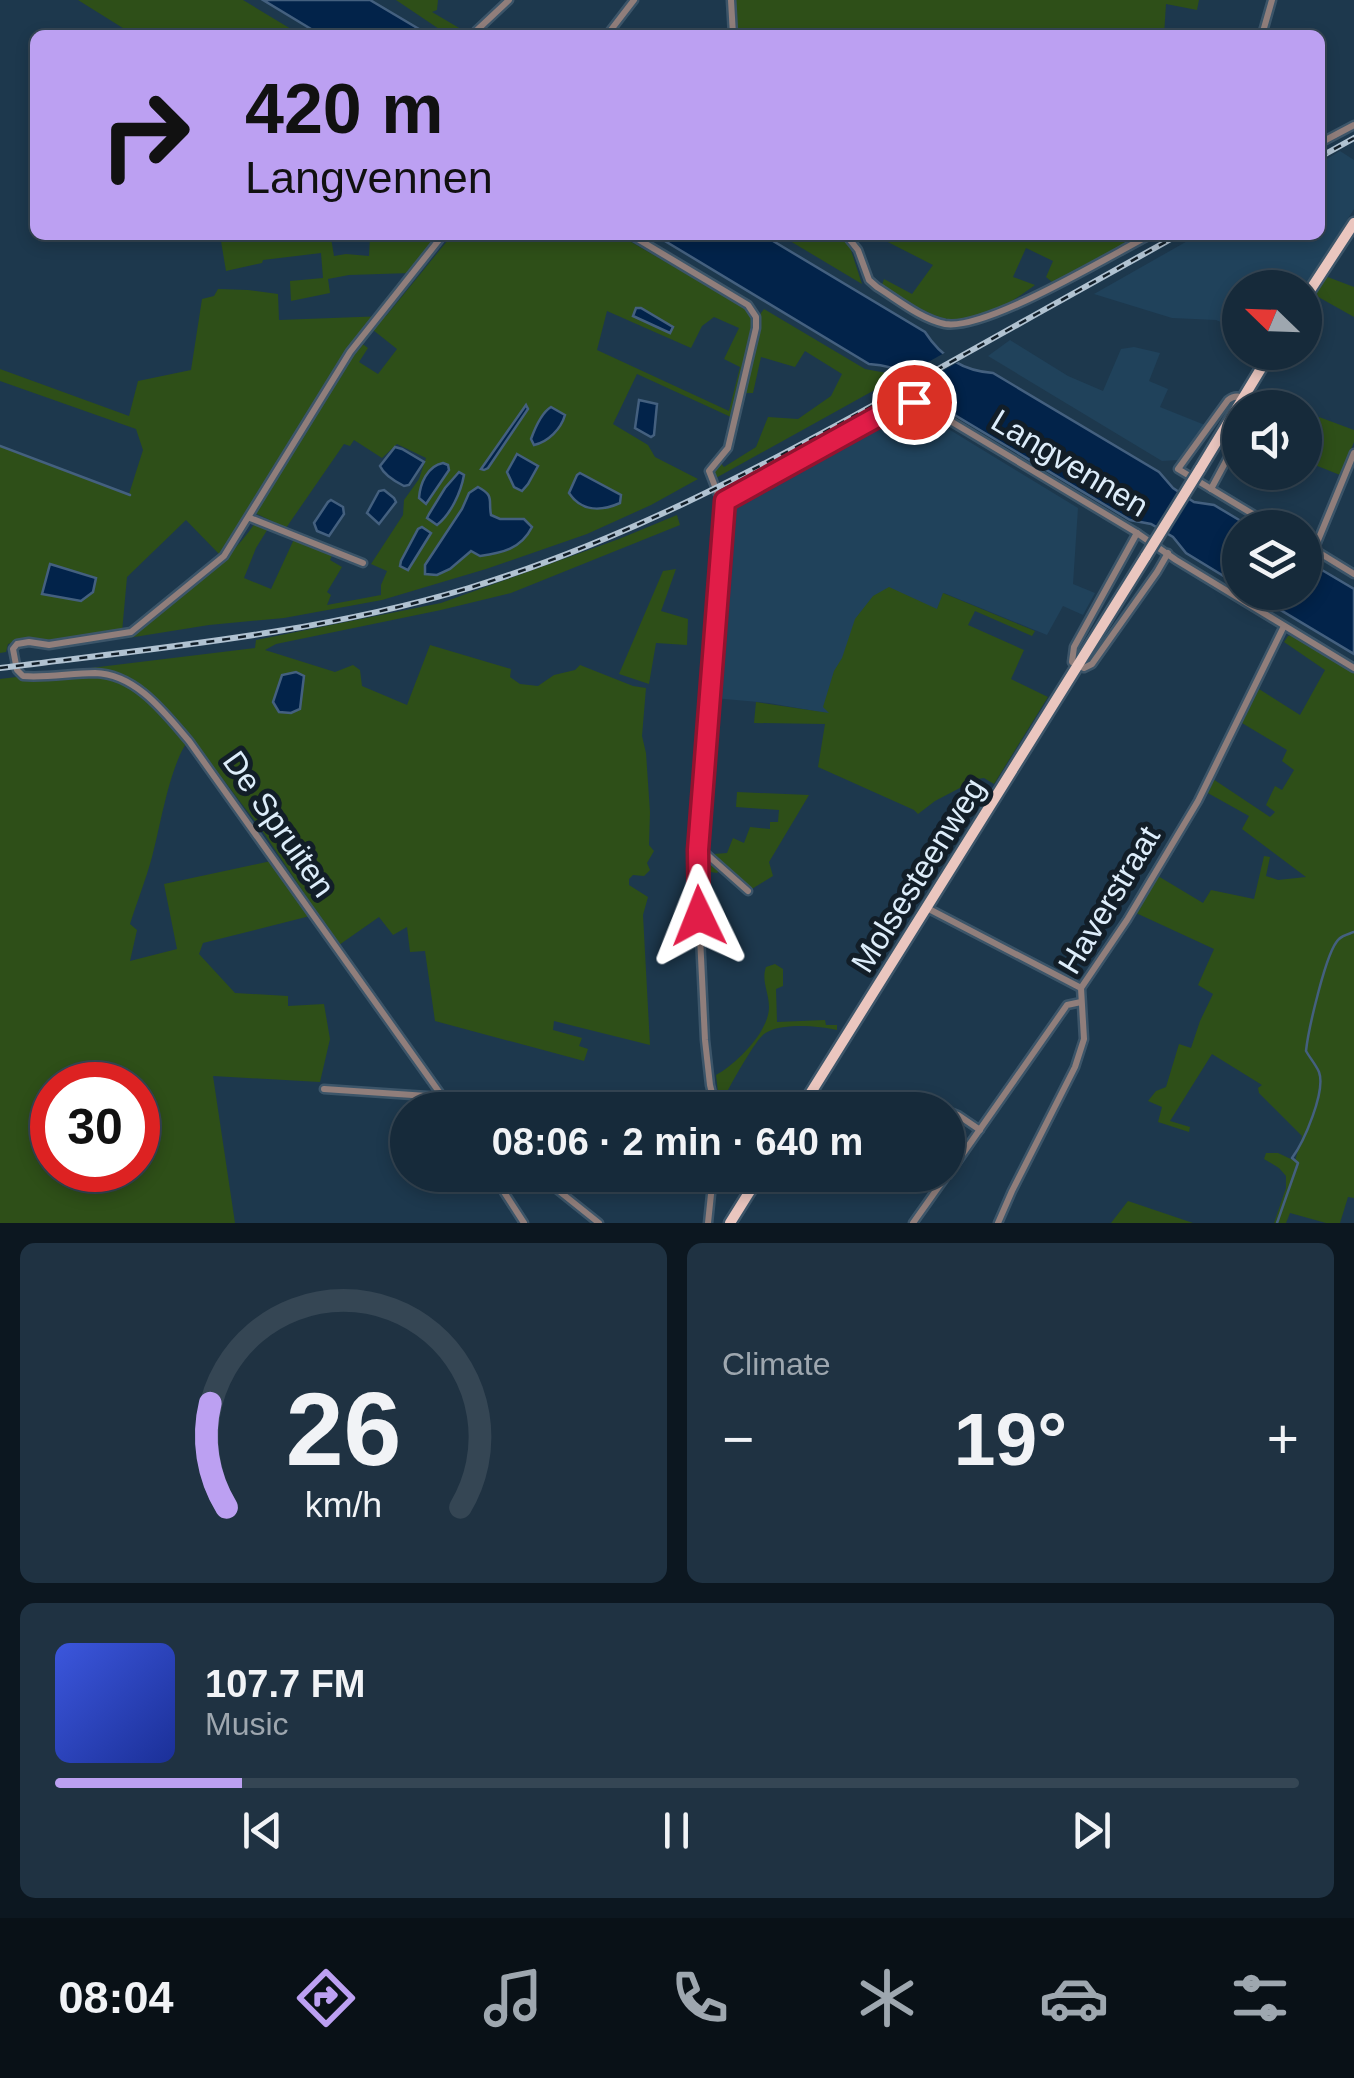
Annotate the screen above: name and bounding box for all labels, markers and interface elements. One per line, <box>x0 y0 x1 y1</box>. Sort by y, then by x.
icon: right <box>80 70 210 200</box>
text: 420 m <box>245 70 443 148</box>
text: Langvennen <box>245 152 493 203</box>
north arrow <box>1222 270 1322 370</box>
map controls <box>1222 270 1322 610</box>
pin <box>872 360 957 445</box>
icon: arrive <box>887 375 942 430</box>
button: sound <box>1222 390 1322 490</box>
street label: Langvennen <box>985 402 1155 524</box>
button: layers <box>1222 510 1322 610</box>
street label: De Spruiten <box>216 744 342 904</box>
street label: Molsesteenweg <box>844 771 992 979</box>
street label: Haverstraat <box>1051 820 1167 980</box>
position arrow <box>647 864 751 968</box>
speed limit sign: 30 <box>30 1062 160 1192</box>
text: 08:06 · 2 min · 640 m <box>492 1121 863 1163</box>
text: Climate <box>722 1346 830 1382</box>
text: 26 <box>286 1371 401 1487</box>
text: 19° <box>954 1397 1067 1481</box>
text: − <box>722 1408 754 1470</box>
text: + <box>1267 1408 1299 1470</box>
text: km/h <box>305 1485 382 1525</box>
text: 107.7 FM <box>205 1663 366 1705</box>
text: Music <box>205 1706 289 1742</box>
icon: previous <box>235 1803 290 1858</box>
icon: pause <box>649 1803 704 1858</box>
icon: next <box>1064 1803 1119 1858</box>
icon: directions <box>291 1963 361 2033</box>
icon: music <box>478 1963 548 2033</box>
icon: phone <box>665 1963 735 2033</box>
icon: climate <box>852 1963 922 2033</box>
icon: car <box>1039 1963 1109 2033</box>
icon: filters <box>1225 1963 1295 2033</box>
text: 08:04 <box>58 1972 174 2023</box>

